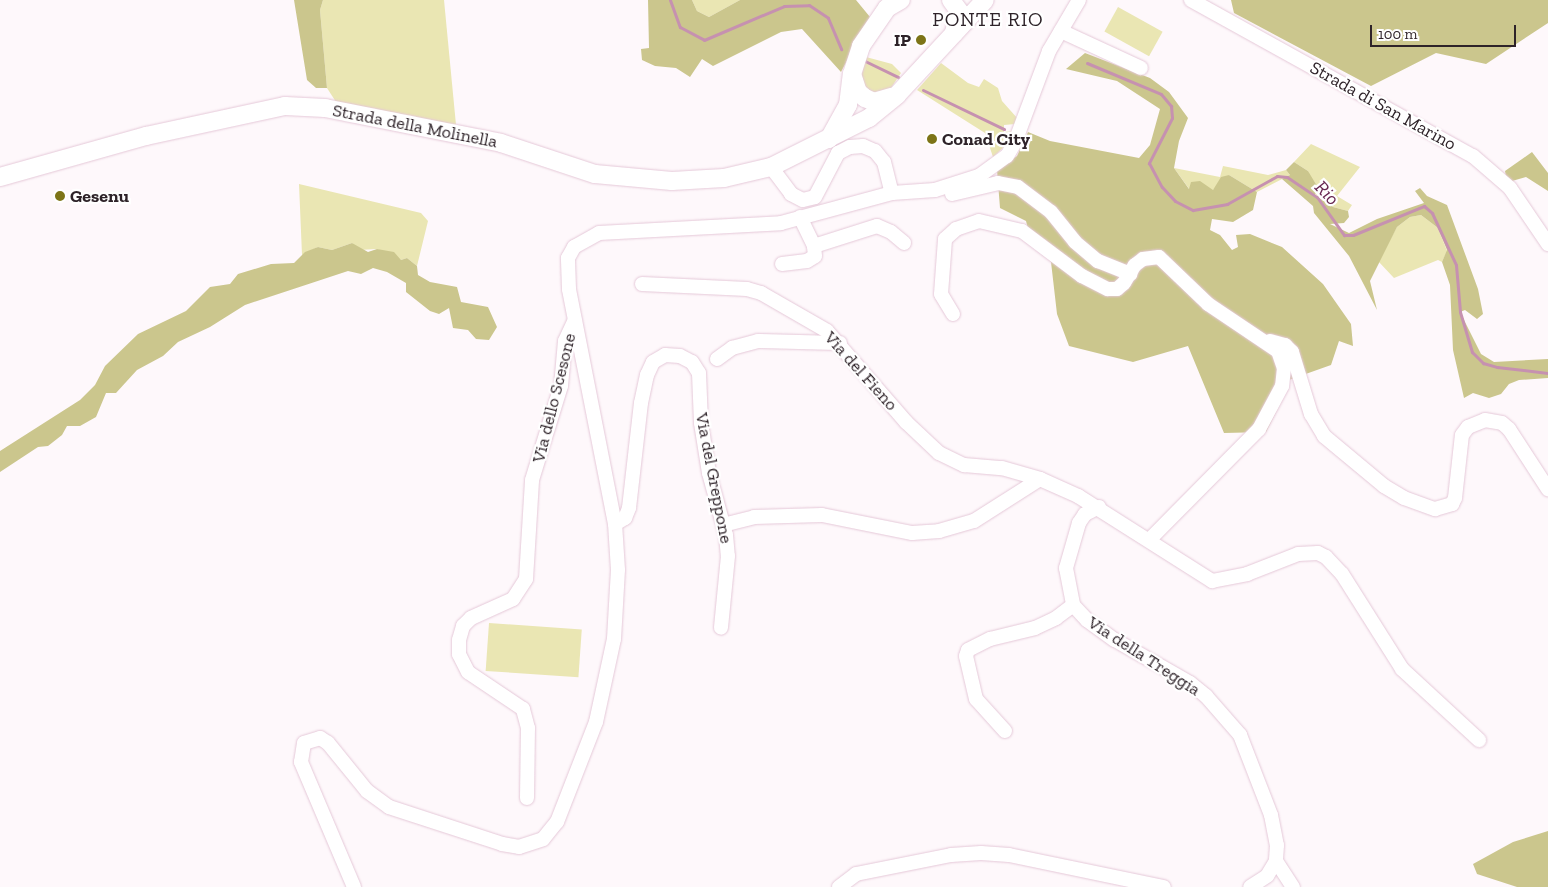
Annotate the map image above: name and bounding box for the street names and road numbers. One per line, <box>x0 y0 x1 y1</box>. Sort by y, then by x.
street label: Strada di San Marino <box>1306 57 1460 155</box>
street label: Strada della Molinella <box>331 99 499 153</box>
street label: Via del Fieno <box>820 327 902 415</box>
street label: Via dello Scesone <box>527 331 581 465</box>
street label: Via del Greppone <box>691 411 737 545</box>
street label: Via della Treggia <box>1084 611 1204 701</box>

